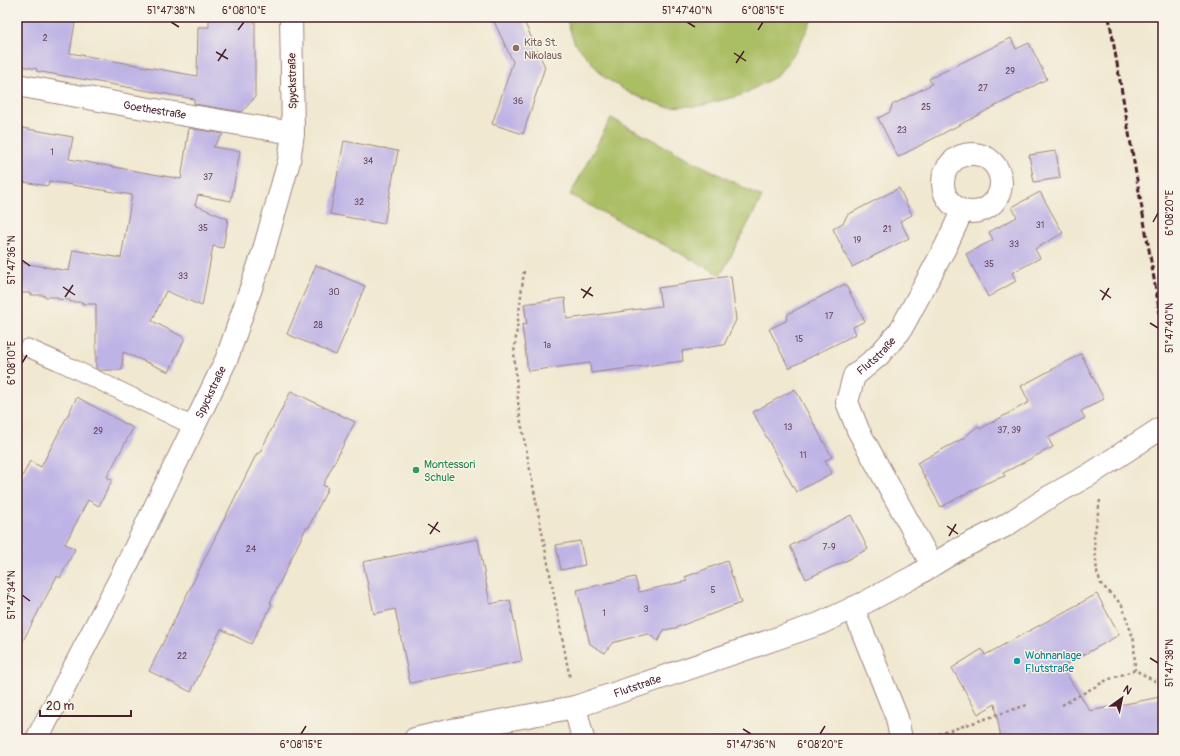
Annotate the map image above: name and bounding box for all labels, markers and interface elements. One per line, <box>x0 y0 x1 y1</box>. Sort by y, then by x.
text: 51°47'38"N <box>147 5 195 17</box>
text: 6°08'10"E <box>222 5 266 17</box>
text: 51°47'40"N <box>662 5 712 17</box>
text: 6°08'15"E <box>742 5 784 17</box>
house number: 2 <box>42 33 48 44</box>
place label: Kita St. Nikolaus <box>524 36 562 62</box>
marker: Kita St. Nikolaus <box>511 43 521 53</box>
street label: Spyckstraße <box>285 52 299 109</box>
house number: 29 <box>1005 66 1015 77</box>
house number: 27 <box>978 83 988 94</box>
house number: 36 <box>513 96 523 107</box>
street label: Goethestraße <box>122 99 188 122</box>
house number: 25 <box>921 102 931 113</box>
house number: 23 <box>897 125 907 136</box>
house number: 1 <box>50 147 54 158</box>
house number: 34 <box>363 156 374 167</box>
house number: 37 <box>203 172 213 183</box>
text: 6°08'20"E <box>1164 190 1176 236</box>
house number: 32 <box>354 197 364 208</box>
house number: 31 <box>1036 220 1044 231</box>
house number: 35 <box>198 223 208 234</box>
house number: 21 <box>883 224 891 235</box>
text: 51°47'36"N <box>6 235 18 285</box>
house number: 19 <box>853 235 861 246</box>
house number: 33 <box>1009 239 1019 250</box>
house number: 35 <box>984 259 994 270</box>
house number: 33 <box>178 271 188 282</box>
house number: 30 <box>328 287 340 298</box>
text: 51°47'40"N <box>1164 303 1176 353</box>
house number: 17 <box>825 311 833 322</box>
house number: 28 <box>313 320 323 331</box>
house number: 15 <box>795 334 803 345</box>
street label: Flutstraße <box>854 334 899 378</box>
house number: 1a <box>543 340 551 351</box>
text: 6°08'10"E <box>6 341 18 385</box>
street label: Spyckstraße <box>193 364 229 420</box>
house number: 13 <box>784 422 792 433</box>
house number: 37, 39 <box>997 425 1021 436</box>
house number: 29 <box>93 426 103 437</box>
house number: 11 <box>799 450 807 461</box>
place label: Montessori Schule <box>424 458 475 484</box>
marker: Montessori Schule <box>411 465 421 475</box>
house number: 7-9 <box>822 542 836 553</box>
house number: 24 <box>246 544 257 555</box>
text: 51°47'34"N <box>6 570 18 619</box>
house number: 5 <box>711 585 716 596</box>
house number: 3 <box>643 604 649 615</box>
house number: 1 <box>602 608 606 619</box>
text: 51°47'38"N <box>1164 639 1176 687</box>
place label: Wohnanlage Flutstraße <box>1025 649 1082 675</box>
house number: 22 <box>177 651 187 662</box>
marker: Wohnanlage Flutstraße <box>1012 656 1022 666</box>
street label: Flutstraße <box>612 672 663 700</box>
north arrow <box>1102 678 1142 718</box>
text: N <box>1121 683 1134 698</box>
scale bar <box>40 692 131 718</box>
text: 20 m <box>46 699 75 714</box>
text: 6°08'15"E <box>280 739 322 751</box>
text: 51°47'36"N <box>727 739 776 751</box>
text: 6°08'20"E <box>797 739 843 751</box>

